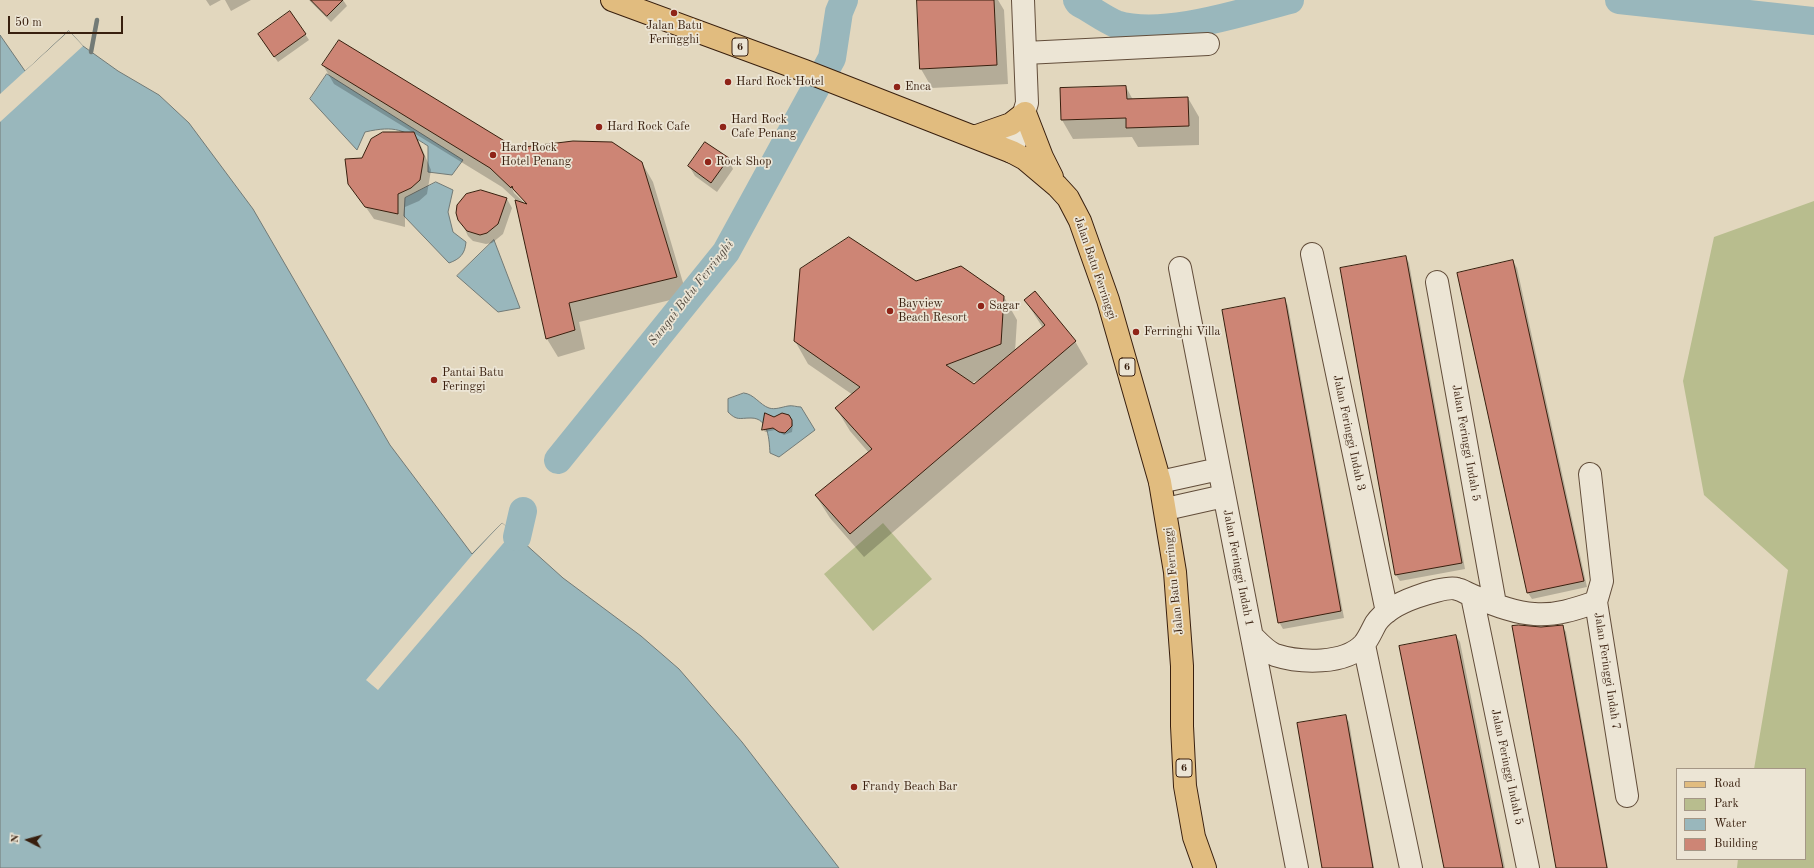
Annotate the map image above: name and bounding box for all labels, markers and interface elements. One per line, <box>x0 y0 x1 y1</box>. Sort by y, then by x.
scale bar <box>10 8 125 34</box>
marker: Jalan Batu Feringghi <box>669 8 679 18</box>
text: 50 m <box>15 17 42 29</box>
place label: Jalan Batu Feringghi <box>646 19 702 47</box>
road number: 6 <box>732 38 748 56</box>
place label: Hard Rock Hotel <box>736 75 824 89</box>
marker: Hard Rock Hotel <box>723 77 733 87</box>
place label: Enca <box>905 80 931 94</box>
marker: Enca <box>892 82 902 92</box>
place label: Hard Rock Cafe Penang <box>731 113 796 141</box>
place label: Hard Rock Cafe <box>607 120 690 134</box>
marker: Hard Rock Cafe <box>594 122 604 132</box>
marker: Hard Rock Cafe Penang <box>718 122 728 132</box>
place label: Hard Rock Hotel Penang <box>501 141 571 169</box>
marker: Hard Rock Hotel Penang <box>488 150 498 160</box>
place label: Rock Shop <box>716 155 772 169</box>
marker: Rock Shop <box>703 157 713 167</box>
street label: Jalan Batu Ferringgi <box>1071 215 1119 321</box>
water label: Sungai Batu Ferringhi <box>645 237 737 349</box>
place label: Bayview Beach Resort <box>898 297 967 325</box>
place label: Sagar <box>989 299 1020 313</box>
marker: Sagar <box>976 301 986 311</box>
marker: Bayview Beach Resort <box>885 306 895 316</box>
place label: Ferringhi Villa <box>1144 325 1220 339</box>
marker: Ferringhi Villa <box>1131 327 1141 337</box>
road number: 6 <box>1119 358 1135 376</box>
place label: Pantai Batu Feringgi <box>442 366 504 394</box>
street label: Jalan Feringgi Indah 3 <box>1330 373 1368 493</box>
marker: Pantai Batu Feringgi <box>429 375 439 385</box>
street label: Jalan Feringgi Indah 5 <box>1449 383 1483 503</box>
street label: Jalan Feringgi Indah 1 <box>1220 508 1256 628</box>
street label: Jalan Batu Ferringgi <box>1161 526 1187 636</box>
street label: Jalan Feringgi Indah 7 <box>1591 611 1623 731</box>
street label: Jalan Feringgi Indah 5 <box>1488 707 1526 827</box>
road number: 6 <box>1176 759 1192 777</box>
legend <box>1676 768 1806 860</box>
text: Road <box>1714 778 1741 790</box>
place label: Frandy Beach Bar <box>862 780 957 794</box>
marker: Frandy Beach Bar <box>849 782 859 792</box>
text: Park <box>1714 798 1739 810</box>
text: Water <box>1714 818 1746 830</box>
north arrow <box>8 820 48 860</box>
text: N <box>10 834 21 843</box>
text: Building <box>1714 838 1758 850</box>

